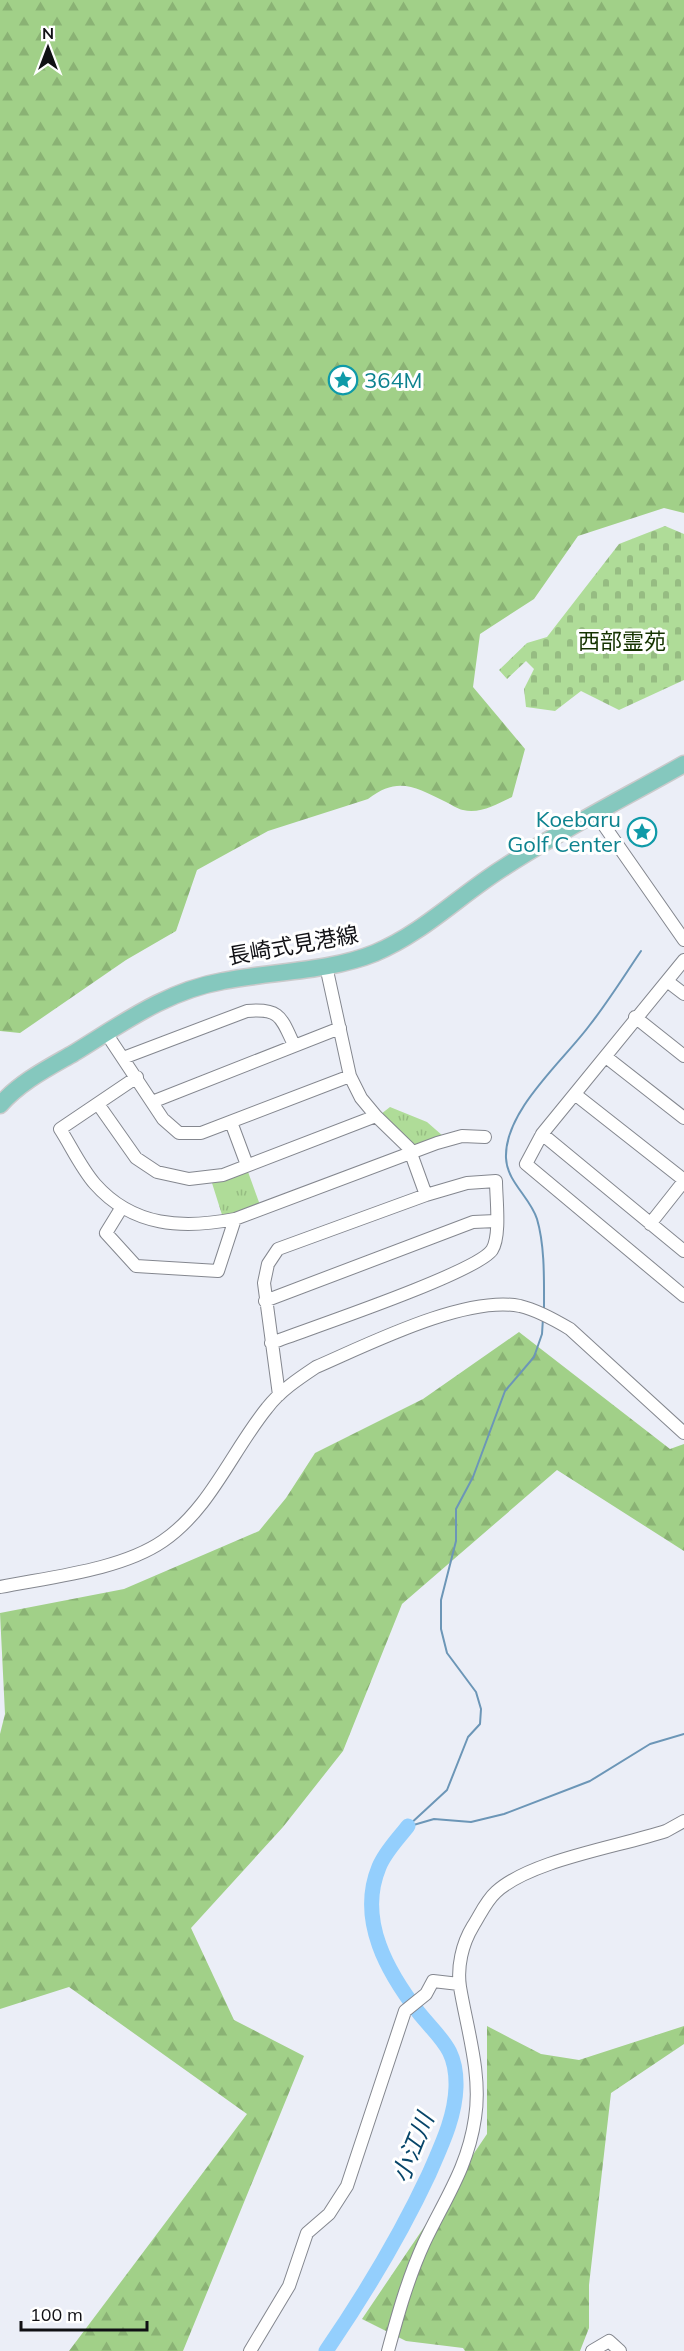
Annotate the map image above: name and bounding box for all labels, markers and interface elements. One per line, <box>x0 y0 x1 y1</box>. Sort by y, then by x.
north arrow <box>18 18 78 78</box>
text: N <box>42 23 54 43</box>
place icon: 364M <box>327 364 359 396</box>
place label: 364M <box>364 366 422 394</box>
park label: 西部霊苑 <box>578 627 666 655</box>
place label: Koebaru Golf Center <box>507 805 621 858</box>
place icon: Koebaru Golf Center <box>626 816 658 848</box>
street label: 長崎式見港線 <box>226 920 360 970</box>
water label: 小江川 <box>385 2106 441 2187</box>
scale bar <box>21 2294 147 2332</box>
text: 100 m <box>30 2303 83 2326</box>

